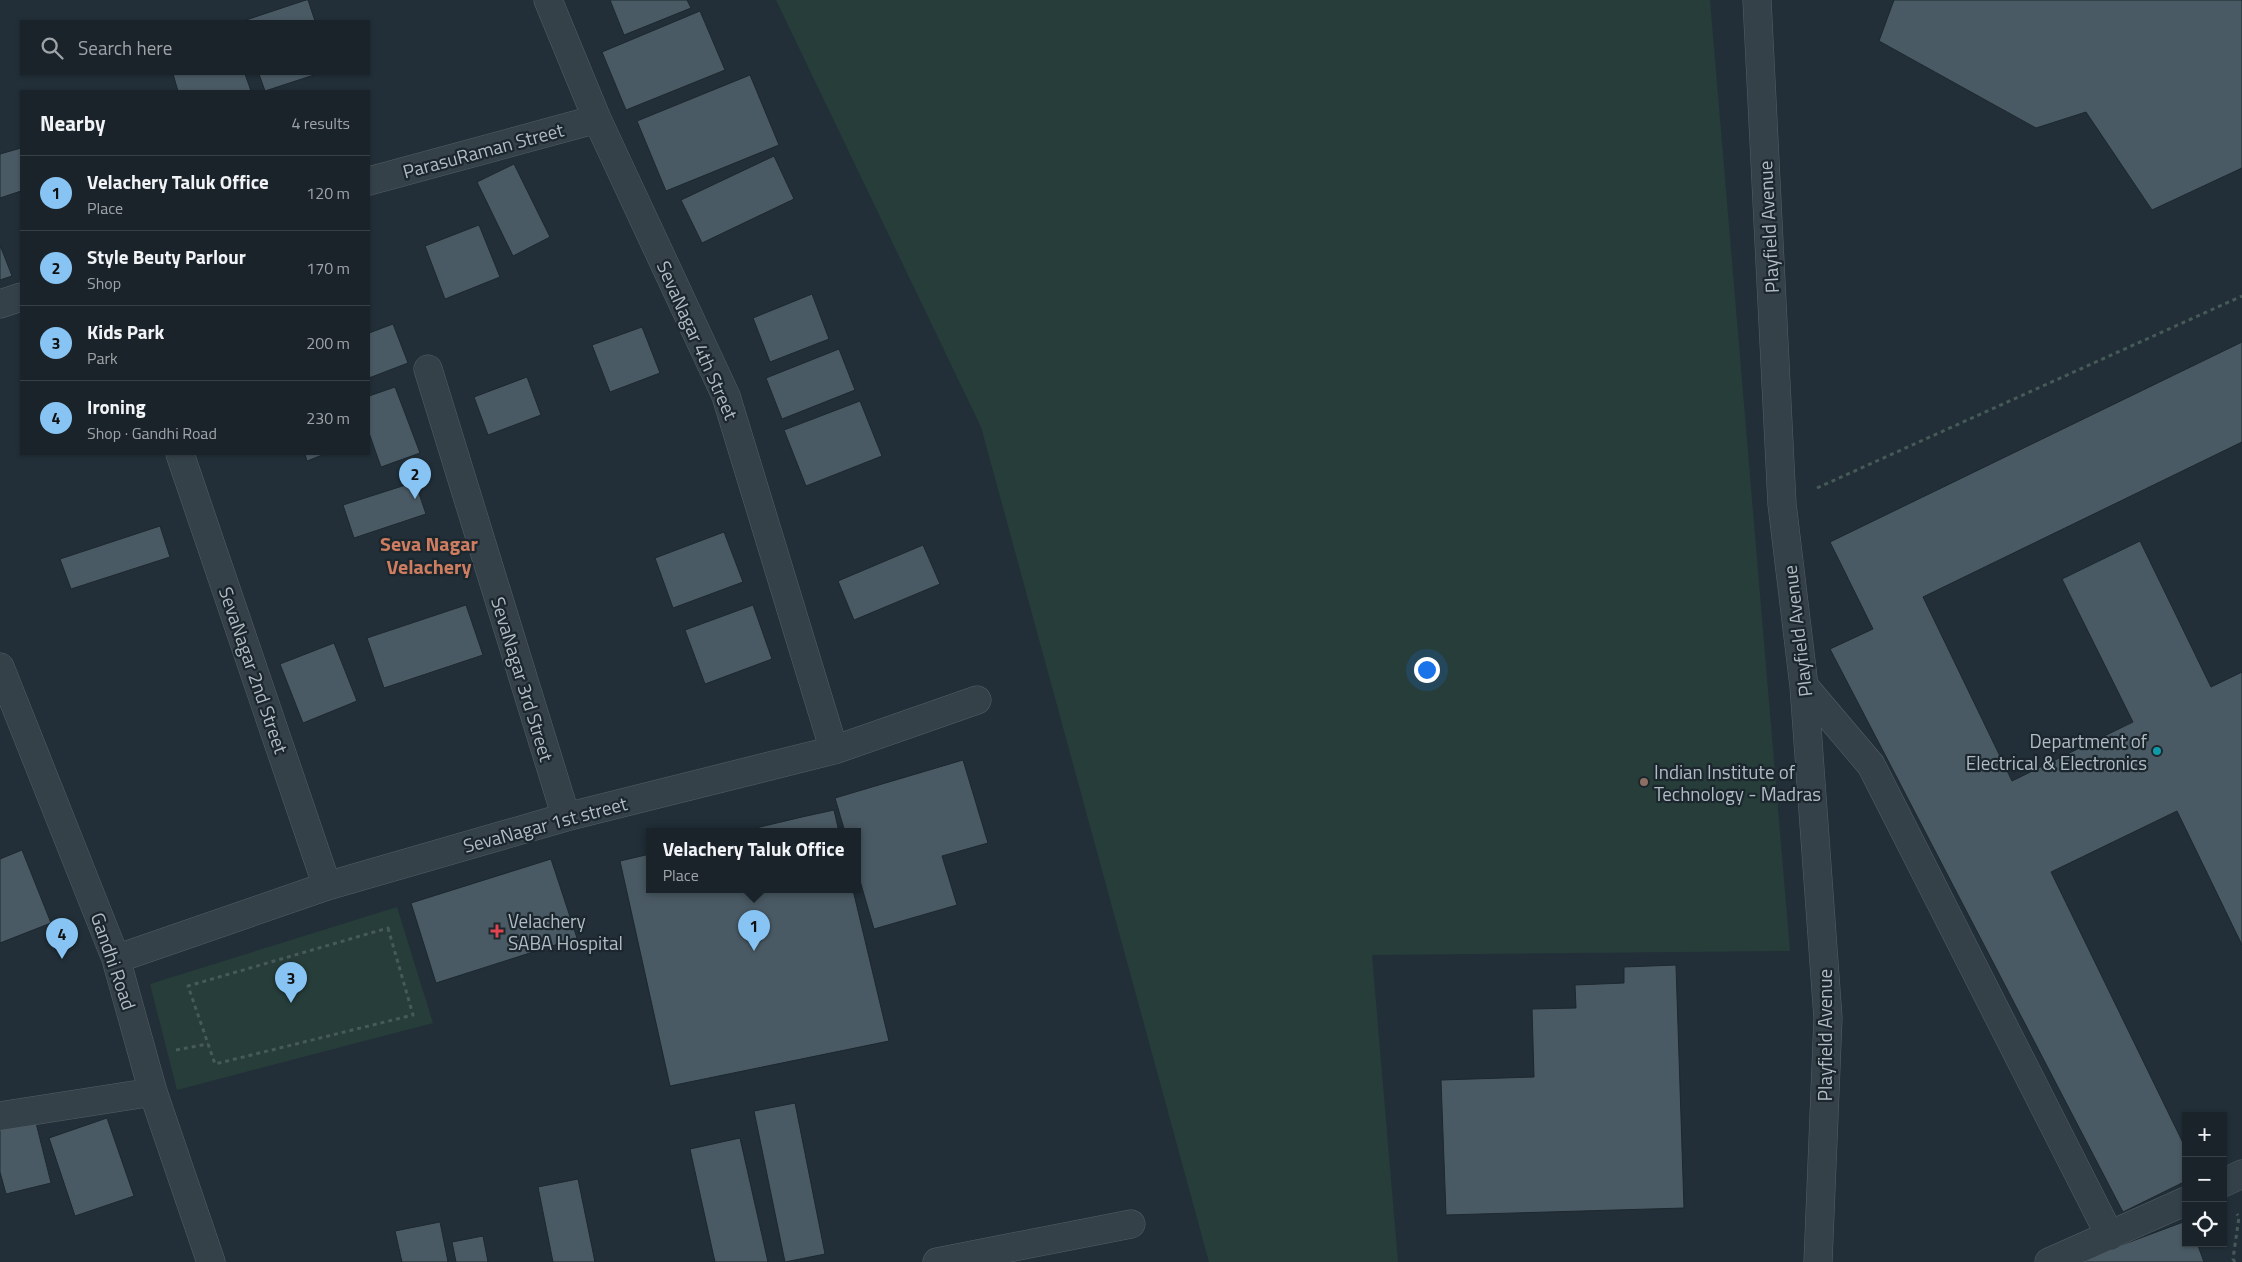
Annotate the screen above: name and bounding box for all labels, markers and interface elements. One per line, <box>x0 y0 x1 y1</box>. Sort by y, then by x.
search box <box>20 20 370 75</box>
text: Search here <box>78 33 172 62</box>
icon: search <box>38 34 66 62</box>
text: Nearby <box>40 107 105 139</box>
text: 4 results <box>291 111 350 135</box>
street label: ParasuRaman Street <box>399 114 567 185</box>
street label: Playfield Avenue <box>1750 160 1786 294</box>
text: Velachery Taluk Office <box>87 167 269 196</box>
text: 1 <box>52 181 60 205</box>
text: 120 m <box>306 181 350 205</box>
text: Place <box>87 196 123 220</box>
text: Style Beuty Parlour <box>87 242 246 271</box>
text: 2 <box>52 256 60 280</box>
text: 170 m <box>306 256 350 280</box>
street label: SevaNagar 4th Street <box>650 256 746 424</box>
text: Shop <box>87 271 121 295</box>
text: Kids Park <box>87 317 164 346</box>
text: 3 <box>52 331 60 355</box>
text: 200 m <box>306 331 350 355</box>
text: Park <box>87 346 118 370</box>
text: Ironing <box>87 392 146 421</box>
text: 4 <box>52 406 60 430</box>
text: 230 m <box>306 406 350 430</box>
text: Shop · Gandhi Road <box>87 421 217 445</box>
pin: 2 <box>399 458 431 499</box>
district label: Seva Nagar Velachery <box>380 528 478 582</box>
street label: Playfield Avenue <box>1775 564 1819 698</box>
street label: SevaNagar 2nd Street <box>212 583 296 758</box>
street label: SevaNagar 3rd Street <box>484 593 562 765</box>
your location <box>1414 657 1440 683</box>
place label: Department of Electrical & Electronics <box>1966 726 2148 777</box>
marker: Department of Electrical & Electronics <box>2151 745 2163 757</box>
place label: Indian Institute of Technology - Madras <box>1654 757 1821 808</box>
marker: Indian Institute of Technology - Madras <box>1638 776 1650 788</box>
street label: SevaNagar 1st street <box>460 788 631 860</box>
popup <box>646 828 861 893</box>
text: Velachery Taluk Office <box>663 834 844 863</box>
text: Place <box>663 863 699 887</box>
place label: Velachery SABA Hospital <box>508 906 623 957</box>
street label: Gandhi Road <box>84 908 144 1014</box>
pin: 1 <box>738 910 770 951</box>
pin: 4 <box>46 918 78 959</box>
marker: Velachery SABA Hospital <box>490 924 504 938</box>
pin: 3 <box>275 962 307 1003</box>
street label: Playfield Avenue <box>1810 969 1839 1101</box>
map controls <box>2182 1112 2227 1247</box>
button: + <box>2182 1112 2227 1157</box>
button: − <box>2182 1157 2227 1202</box>
button: locate <box>2182 1202 2227 1247</box>

